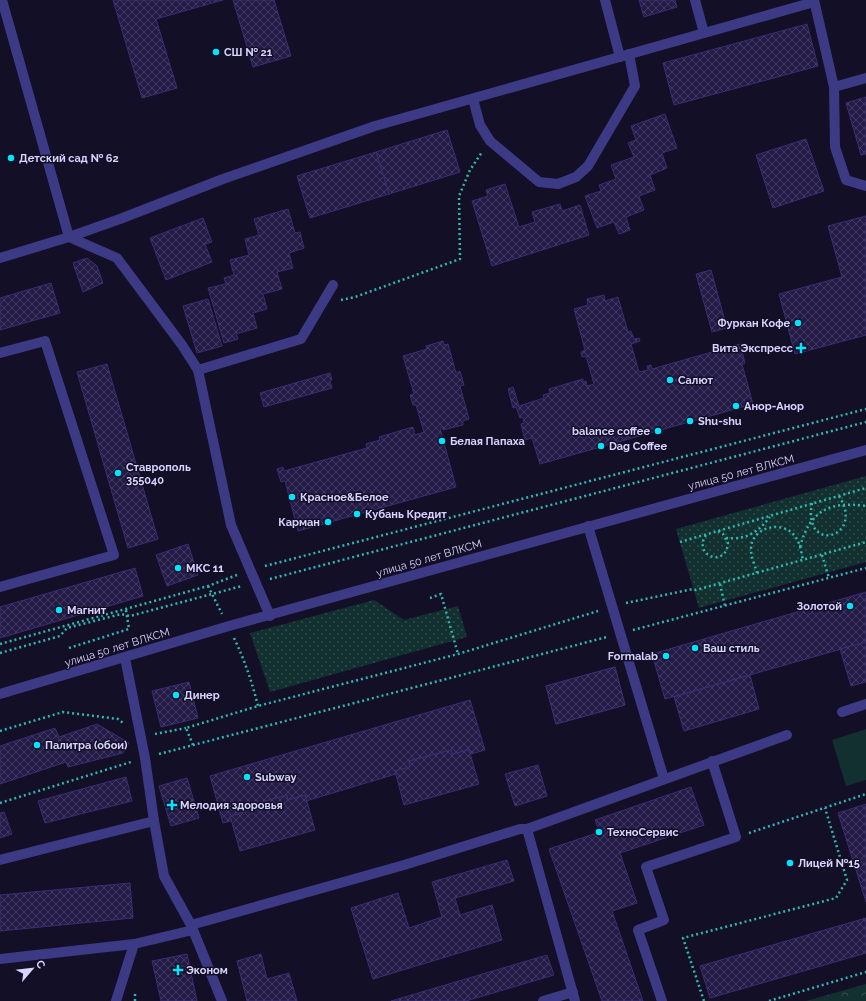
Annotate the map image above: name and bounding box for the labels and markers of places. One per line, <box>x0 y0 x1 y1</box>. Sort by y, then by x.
place label: СШ № 21 <box>224 46 273 59</box>
marker: СШ № 21 <box>211 47 221 57</box>
place label: Детский сад № 62 <box>19 152 119 165</box>
marker: Детский сад № 62 <box>6 153 16 163</box>
place label: Фуркан Кофе <box>717 317 790 330</box>
marker: Фуркан Кофе <box>793 318 803 328</box>
place label: Вита Экспресс <box>712 342 793 355</box>
marker: Вита Экспресс <box>796 343 806 353</box>
place label: Салют <box>678 374 713 387</box>
marker: Салют <box>665 375 675 385</box>
place label: Анор-Анор <box>744 400 804 413</box>
marker: Анор-Анор <box>731 401 741 411</box>
place label: Shu-shu <box>698 415 742 428</box>
marker: Shu-shu <box>685 416 695 426</box>
place label: balance coffee <box>572 425 650 438</box>
marker: balance coffee <box>653 426 663 436</box>
place label: Белая Папаха <box>450 435 525 448</box>
marker: Белая Папаха <box>437 436 447 446</box>
place label: Dag Coffee <box>609 440 667 453</box>
marker: Dag Coffee <box>596 441 606 451</box>
place label: Ставрополь 355040 <box>126 461 191 487</box>
marker: Ставрополь 355040 <box>113 468 123 478</box>
place label: Красное&Белое <box>300 491 389 504</box>
marker: Красное&Белое <box>287 492 297 502</box>
place label: Кубань Кредит <box>365 508 447 521</box>
marker: Кубань Кредит <box>352 509 362 519</box>
place label: Карман <box>278 516 320 529</box>
marker: Карман <box>323 517 333 527</box>
place label: МКС 11 <box>186 562 224 575</box>
marker: МКС 11 <box>173 563 183 573</box>
place label: Золотой <box>797 600 842 613</box>
marker: Золотой <box>845 601 855 611</box>
place label: Магнит <box>67 604 107 617</box>
marker: Магнит <box>54 605 64 615</box>
place label: Ваш стиль <box>703 642 760 655</box>
marker: Ваш стиль <box>690 643 700 653</box>
place label: Formalab <box>608 650 658 663</box>
marker: Formalab <box>661 651 671 661</box>
place label: Динер <box>184 689 220 702</box>
marker: Динер <box>171 690 181 700</box>
place label: Палитра (обои) <box>45 739 128 752</box>
marker: Палитра (обои) <box>32 740 42 750</box>
place label: Subway <box>255 771 297 784</box>
marker: Subway <box>242 772 252 782</box>
place label: Мелодия здоровья <box>180 799 283 812</box>
marker: Мелодия здоровья <box>167 800 177 810</box>
place label: ТехноСервис <box>607 826 679 839</box>
marker: ТехноСервис <box>594 827 604 837</box>
place label: Лицей №15 <box>798 857 860 870</box>
marker: Лицей №15 <box>785 858 795 868</box>
place label: Эконом <box>186 964 228 977</box>
marker: Эконом <box>173 965 183 975</box>

